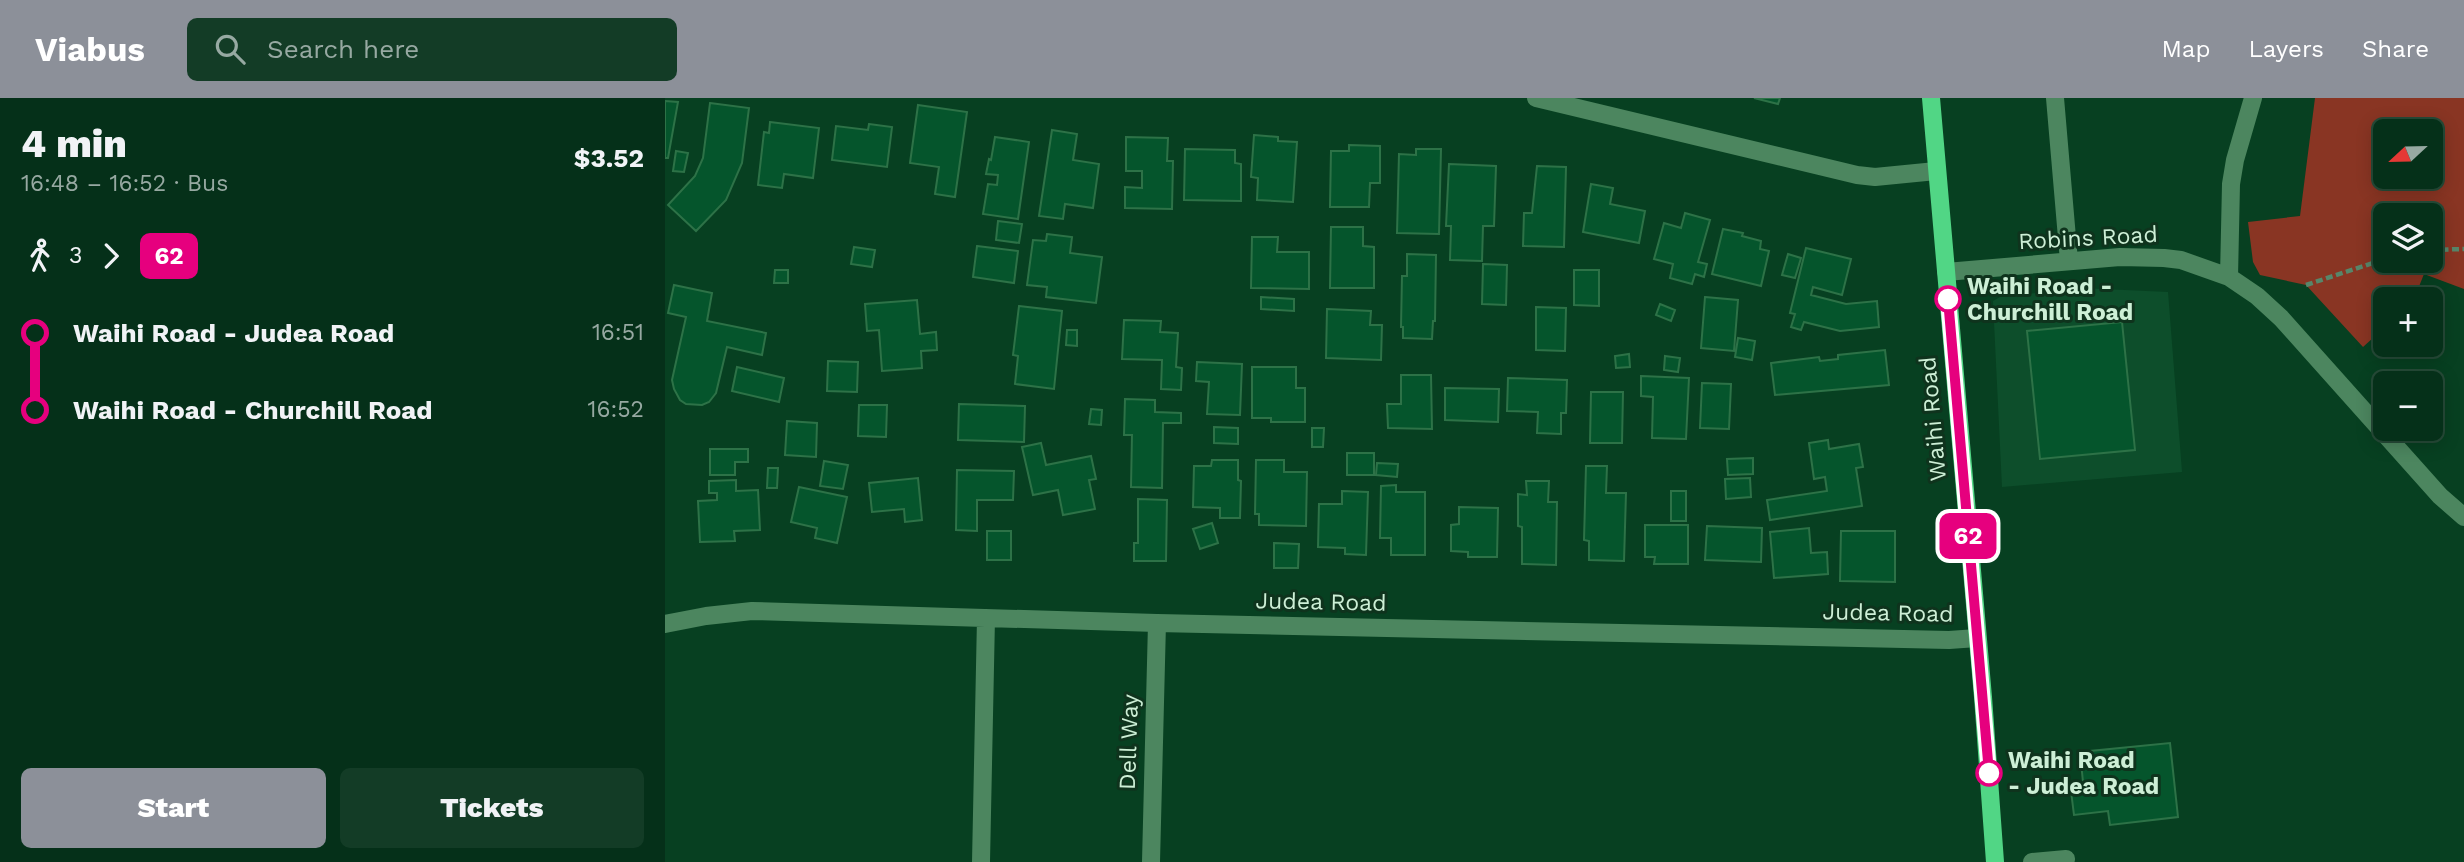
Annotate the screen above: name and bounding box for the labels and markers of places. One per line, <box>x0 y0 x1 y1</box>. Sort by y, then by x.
place label: Waihi Road - Churchill Road <box>1967 273 2133 326</box>
marker: Waihi Road - Churchill Road <box>1935 286 1961 312</box>
place label: Waihi Road - Judea Road <box>2008 747 2159 800</box>
marker: Waihi Road - Judea Road <box>1976 760 2002 786</box>

